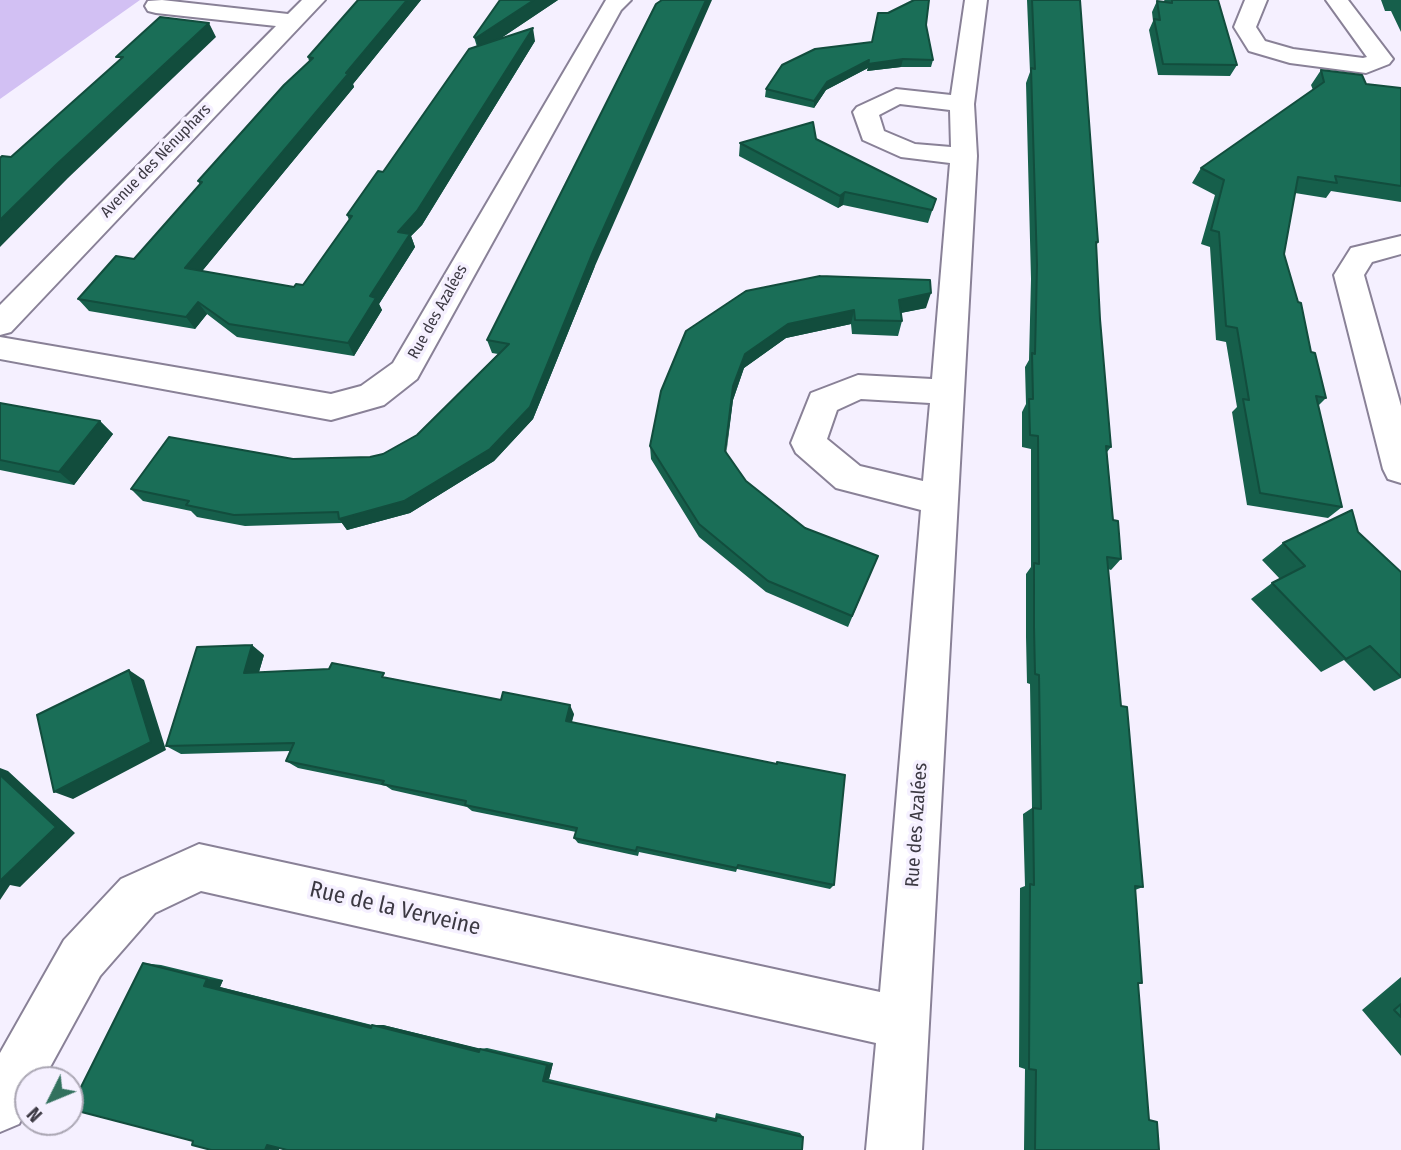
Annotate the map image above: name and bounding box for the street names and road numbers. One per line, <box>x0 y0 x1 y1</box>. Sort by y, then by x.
street label: Avenue des Nénuphars <box>97 100 215 222</box>
street label: Rue des Azalées <box>404 262 472 362</box>
street label: Rue des Azalées <box>901 762 933 888</box>
street label: Rue de la Verveine <box>307 876 483 942</box>

